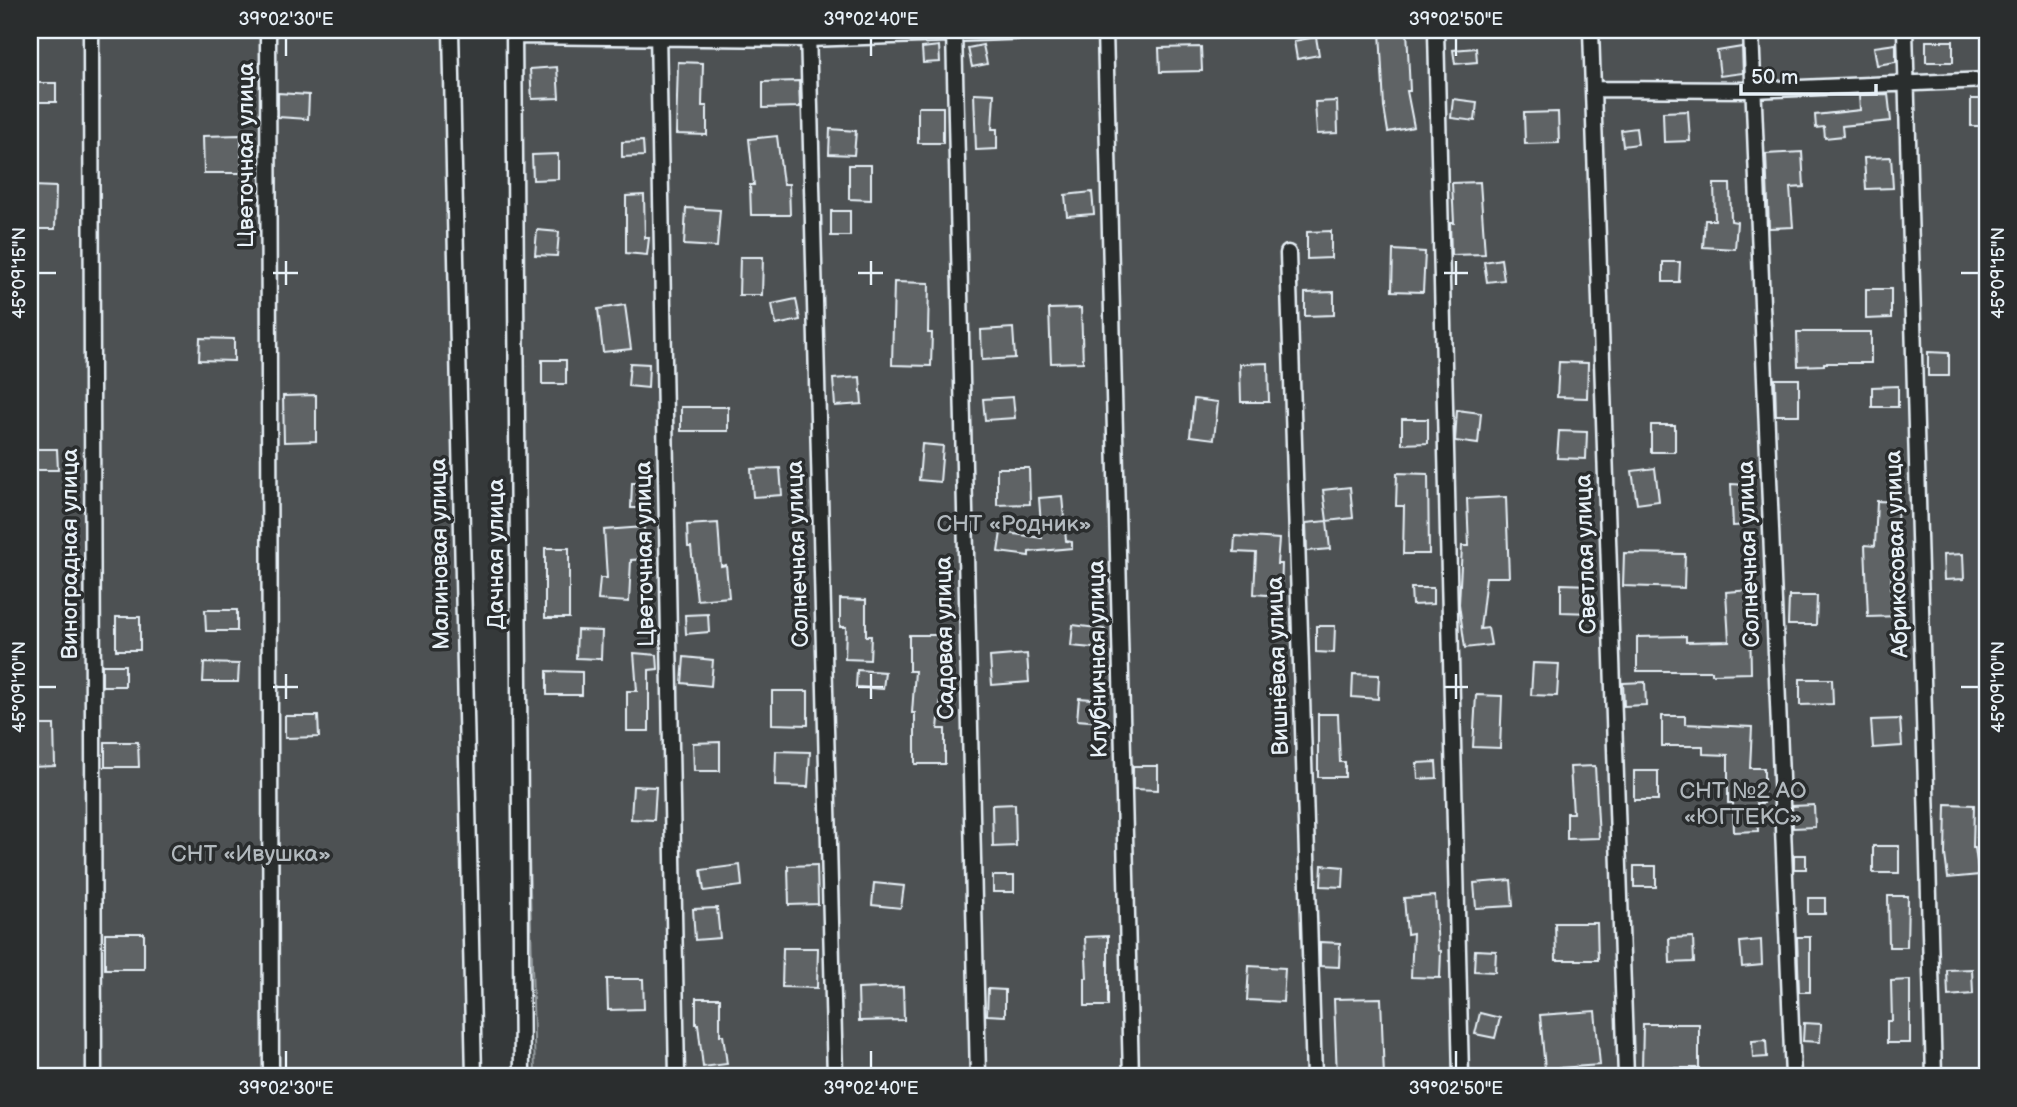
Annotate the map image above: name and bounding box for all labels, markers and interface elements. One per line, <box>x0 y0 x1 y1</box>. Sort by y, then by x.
text: 39°02'30"E <box>238 9 334 30</box>
text: 39°02'40"E <box>823 9 919 30</box>
text: 39°02'50"E <box>1409 9 1503 30</box>
scale bar <box>1741 52 1875 96</box>
street label: Цветочная улица <box>232 62 260 248</box>
text: 50 m <box>1751 65 1798 90</box>
text: 45°09'15"N <box>9 227 30 319</box>
text: 45°09'15"N <box>1988 227 2009 319</box>
street label: Виноградная улица <box>56 448 84 660</box>
street label: Абрикосовая улица <box>1879 449 1915 659</box>
street label: Малиновая улица <box>424 457 456 650</box>
street label: Солнечная улица <box>781 459 815 648</box>
street label: Солнечная улица <box>1732 459 1766 648</box>
street label: Цветочная улица <box>629 460 661 647</box>
street label: Светлая улица <box>1569 473 1603 635</box>
street label: Дачная улица <box>482 478 510 630</box>
park label: СНТ «Родник» <box>936 510 1092 538</box>
street label: Садовая улица <box>930 556 960 720</box>
street label: Клубничная улица <box>1082 559 1114 758</box>
street label: Вишнёвая улица <box>1261 576 1295 756</box>
text: 45°09'10"N <box>9 641 30 733</box>
text: 45°09'10"N <box>1988 641 2009 733</box>
park label: СНТ №2 АО «ЮГТЕКС» <box>1679 777 1807 831</box>
park label: СНТ «Ивушка» <box>171 840 331 868</box>
text: 39°02'30"E <box>238 1078 334 1099</box>
text: 39°02'40"E <box>823 1078 919 1099</box>
text: 39°02'50"E <box>1409 1078 1503 1099</box>

